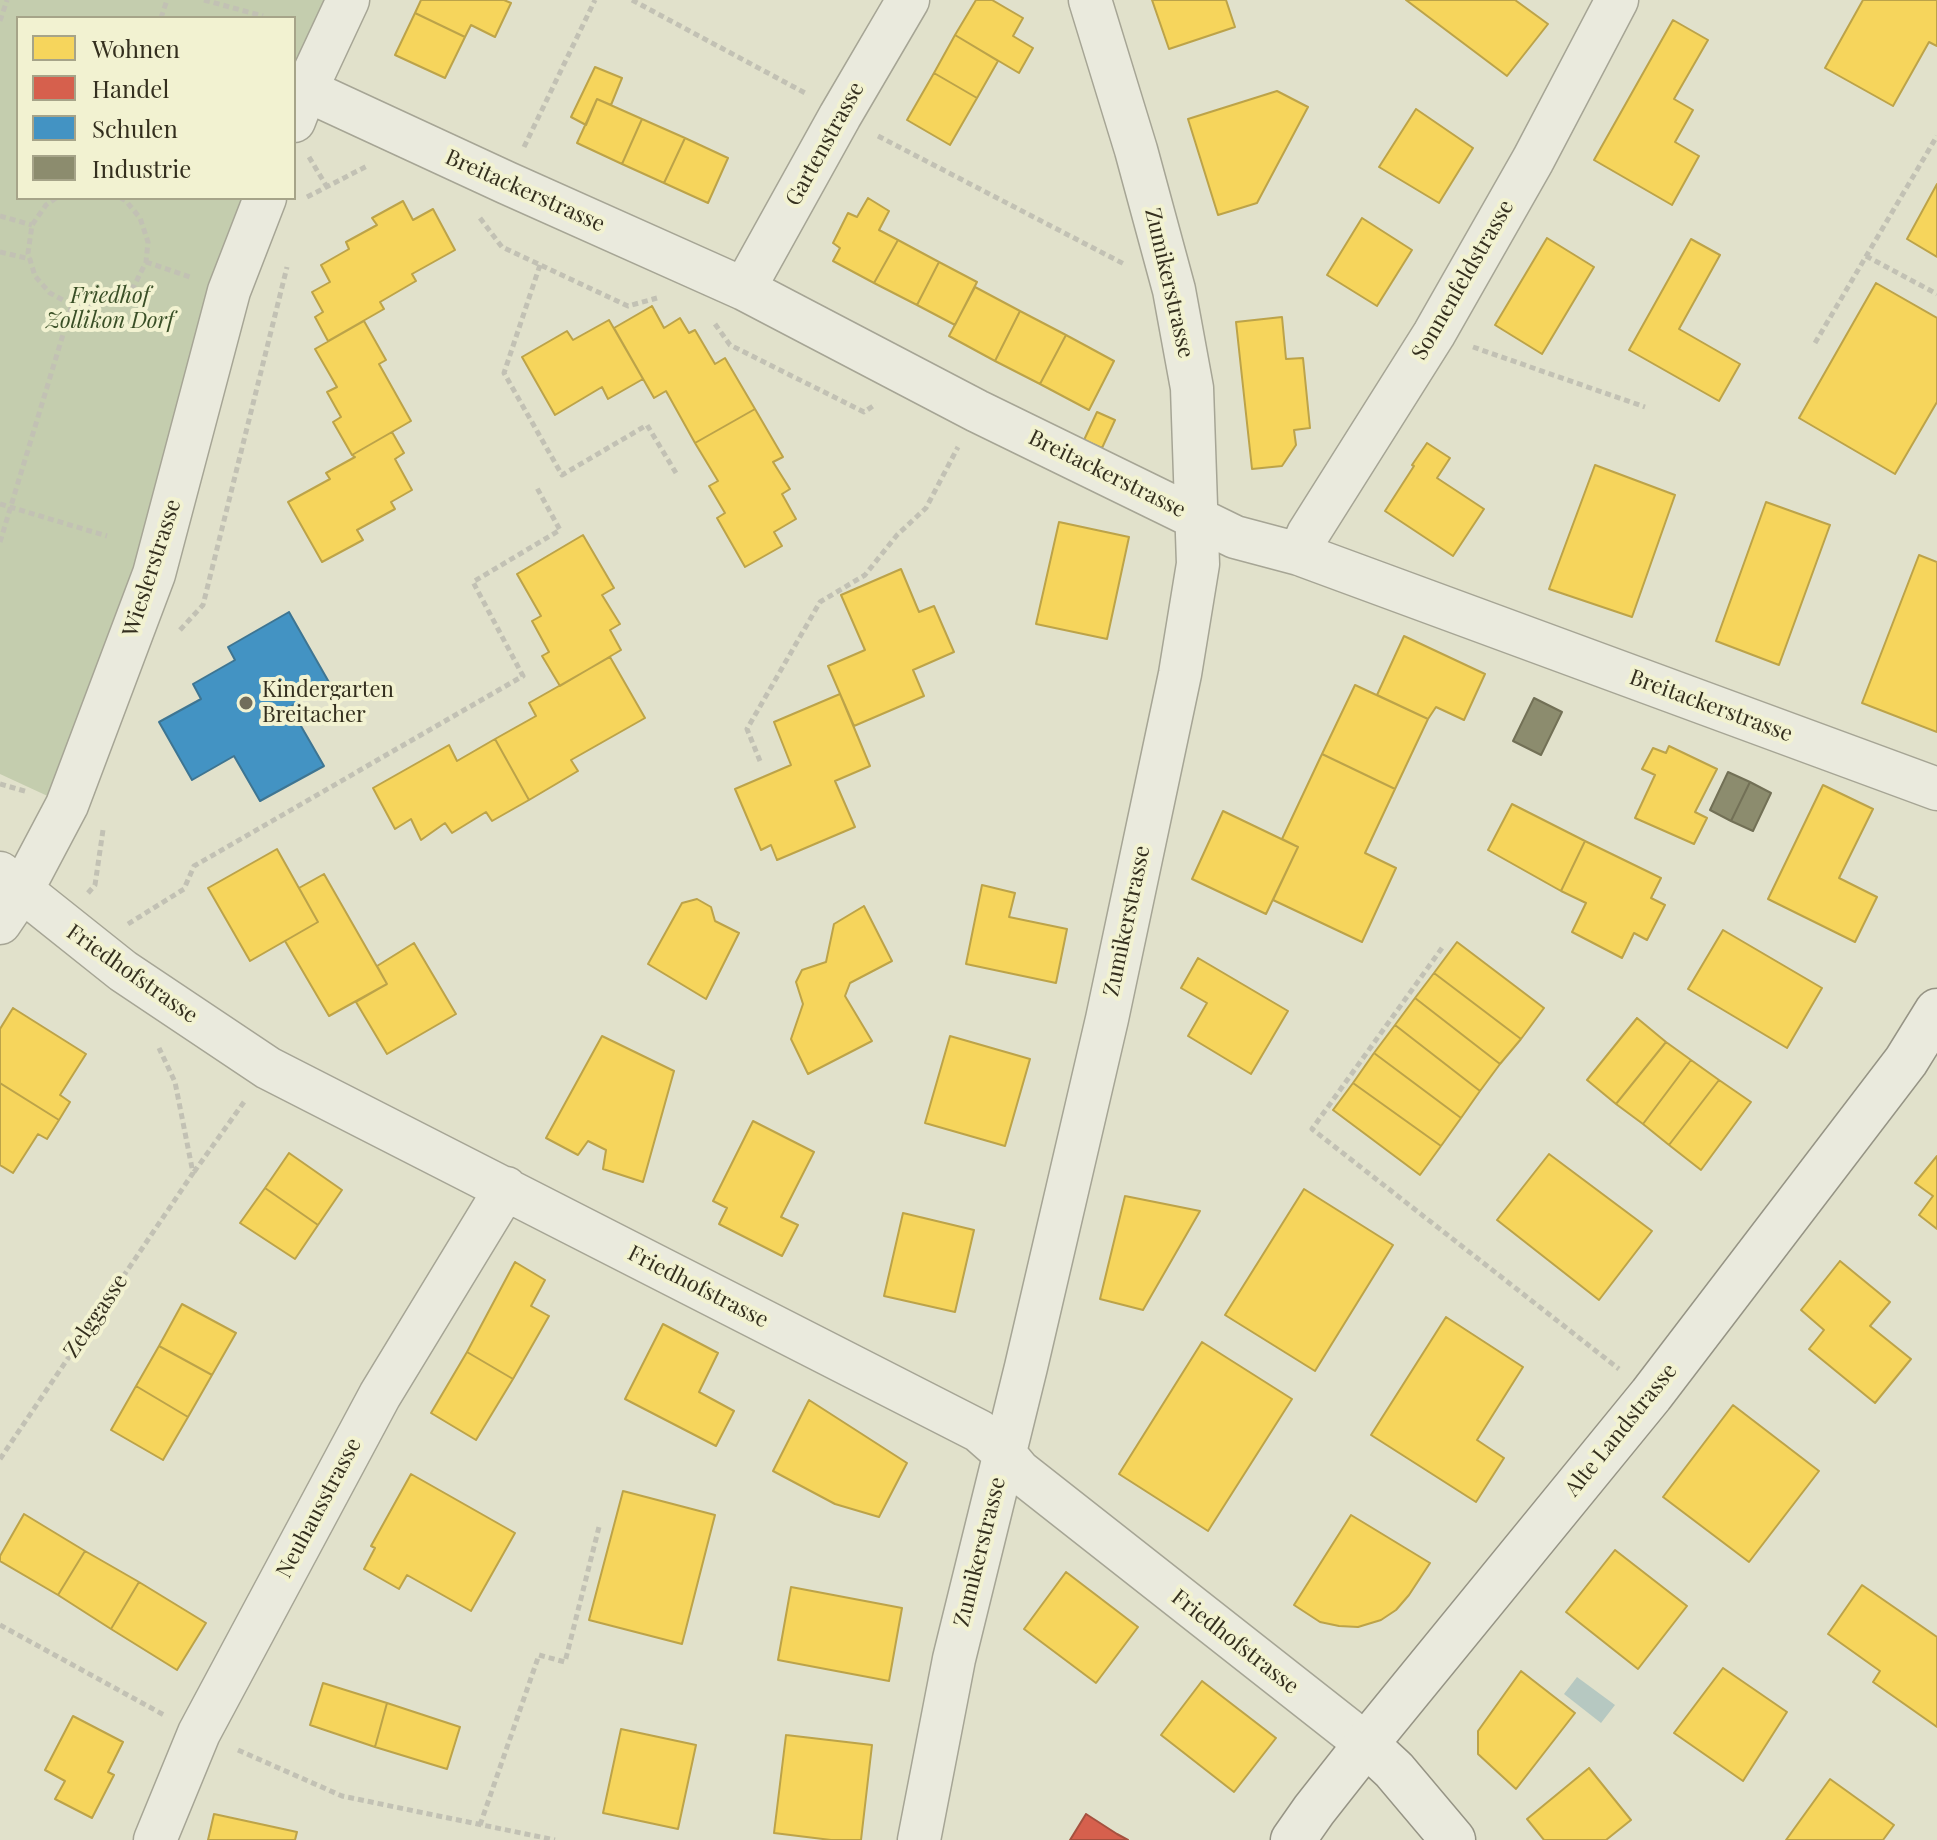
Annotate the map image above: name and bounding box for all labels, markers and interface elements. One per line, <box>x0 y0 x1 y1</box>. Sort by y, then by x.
legend <box>16 16 296 200</box>
text: Wohnen <box>92 32 180 64</box>
text: Handel <box>92 72 169 104</box>
street label: Gartenstrasse <box>780 78 870 210</box>
text: Schulen <box>92 112 178 144</box>
street label: Breitackerstrasse <box>441 144 609 238</box>
text: Industrie <box>92 152 191 184</box>
street label: Sonnenfeldstrasse <box>1406 195 1520 365</box>
street label: Zumikerstrasse <box>1139 205 1199 361</box>
park label: Friedhof Zollikon Dorf <box>46 283 174 334</box>
street label: Breitackerstrasse <box>1024 425 1190 523</box>
street label: Wieslerstrasse <box>117 496 187 640</box>
street label: Breitackerstrasse <box>1626 664 1796 748</box>
place label: Kindergarten Breitacher <box>262 677 394 728</box>
marker: Kindergarten Breitacher <box>237 694 255 712</box>
street label: Zumikerstrasse <box>1098 843 1156 999</box>
street label: Friedhofstrasse <box>61 919 203 1029</box>
street label: Friedhofstrasse <box>623 1240 773 1334</box>
street label: Zelggasse <box>58 1269 134 1363</box>
street label: Alte Landstrasse <box>1559 1358 1683 1502</box>
street label: Neuhausstrasse <box>271 1433 367 1583</box>
street label: Zumikerstrasse <box>949 1474 1011 1630</box>
street label: Friedhofstrasse <box>1166 1584 1304 1700</box>

